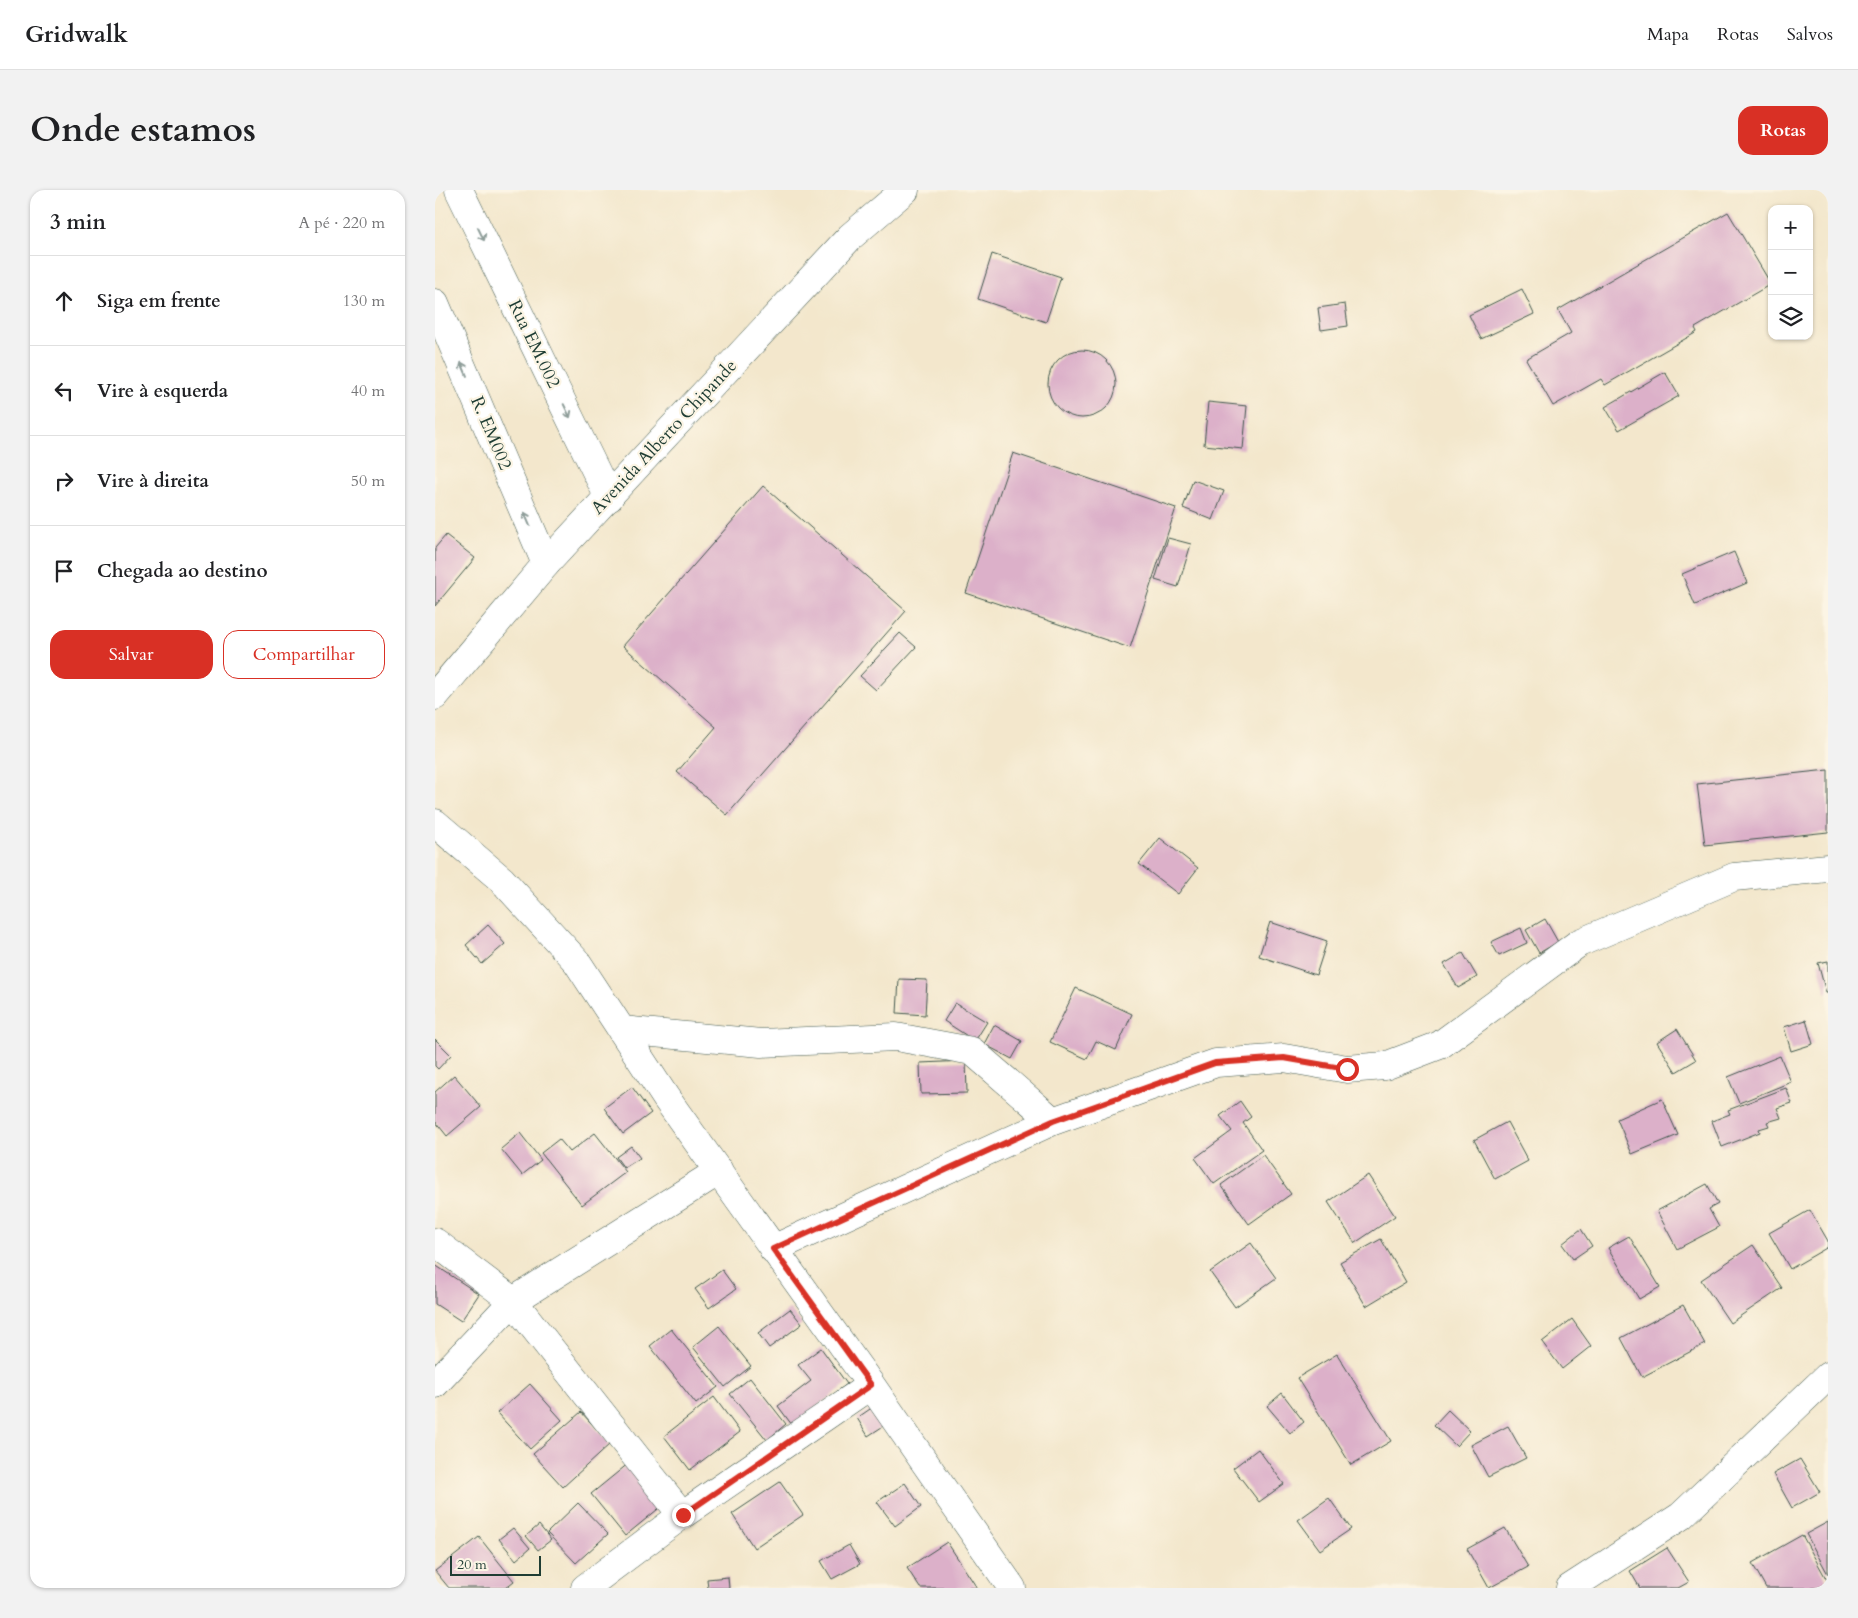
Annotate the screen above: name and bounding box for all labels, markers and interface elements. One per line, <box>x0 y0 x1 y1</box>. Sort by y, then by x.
text: Gridwalk <box>25 18 128 51</box>
text: Mapa <box>1647 22 1689 47</box>
text: Rotas <box>1717 22 1759 47</box>
text: Salvos <box>1787 22 1833 47</box>
text: Onde estamos <box>30 106 256 154</box>
button: Rotas <box>1738 106 1828 155</box>
map controls <box>1768 205 1813 340</box>
button: + <box>1768 205 1813 250</box>
text: 3 min <box>50 208 106 237</box>
text: A pé · 220 m <box>298 212 385 234</box>
one-way arrow <box>476 226 486 241</box>
button: − <box>1768 250 1813 295</box>
icon: ahead <box>50 287 78 315</box>
text: Siga em frente <box>97 288 221 314</box>
text: 130 m <box>343 290 385 312</box>
button: layers <box>1768 295 1813 340</box>
street label: Rua EM.002 <box>502 296 566 392</box>
street label: Avenida Alberto Chipande <box>585 354 743 520</box>
one-way arrow <box>458 362 468 377</box>
icon: left <box>50 377 78 405</box>
text: Vire à esquerda <box>97 378 228 404</box>
text: 40 m <box>351 380 385 402</box>
street label: R. EM002 <box>464 392 518 474</box>
one-way arrow <box>562 404 572 419</box>
icon: right <box>50 467 78 495</box>
text: Vire à direita <box>97 468 209 494</box>
text: 50 m <box>351 470 385 492</box>
one-way arrow <box>521 512 531 527</box>
icon: arrive <box>50 557 78 585</box>
text: Chegada ao destino <box>97 558 268 584</box>
button: Salvar <box>50 630 213 679</box>
button: Compartilhar <box>223 630 385 679</box>
route start <box>1336 1058 1359 1081</box>
route end <box>672 1504 695 1527</box>
scale bar <box>450 1553 541 1576</box>
text: 20 m <box>457 1555 487 1574</box>

